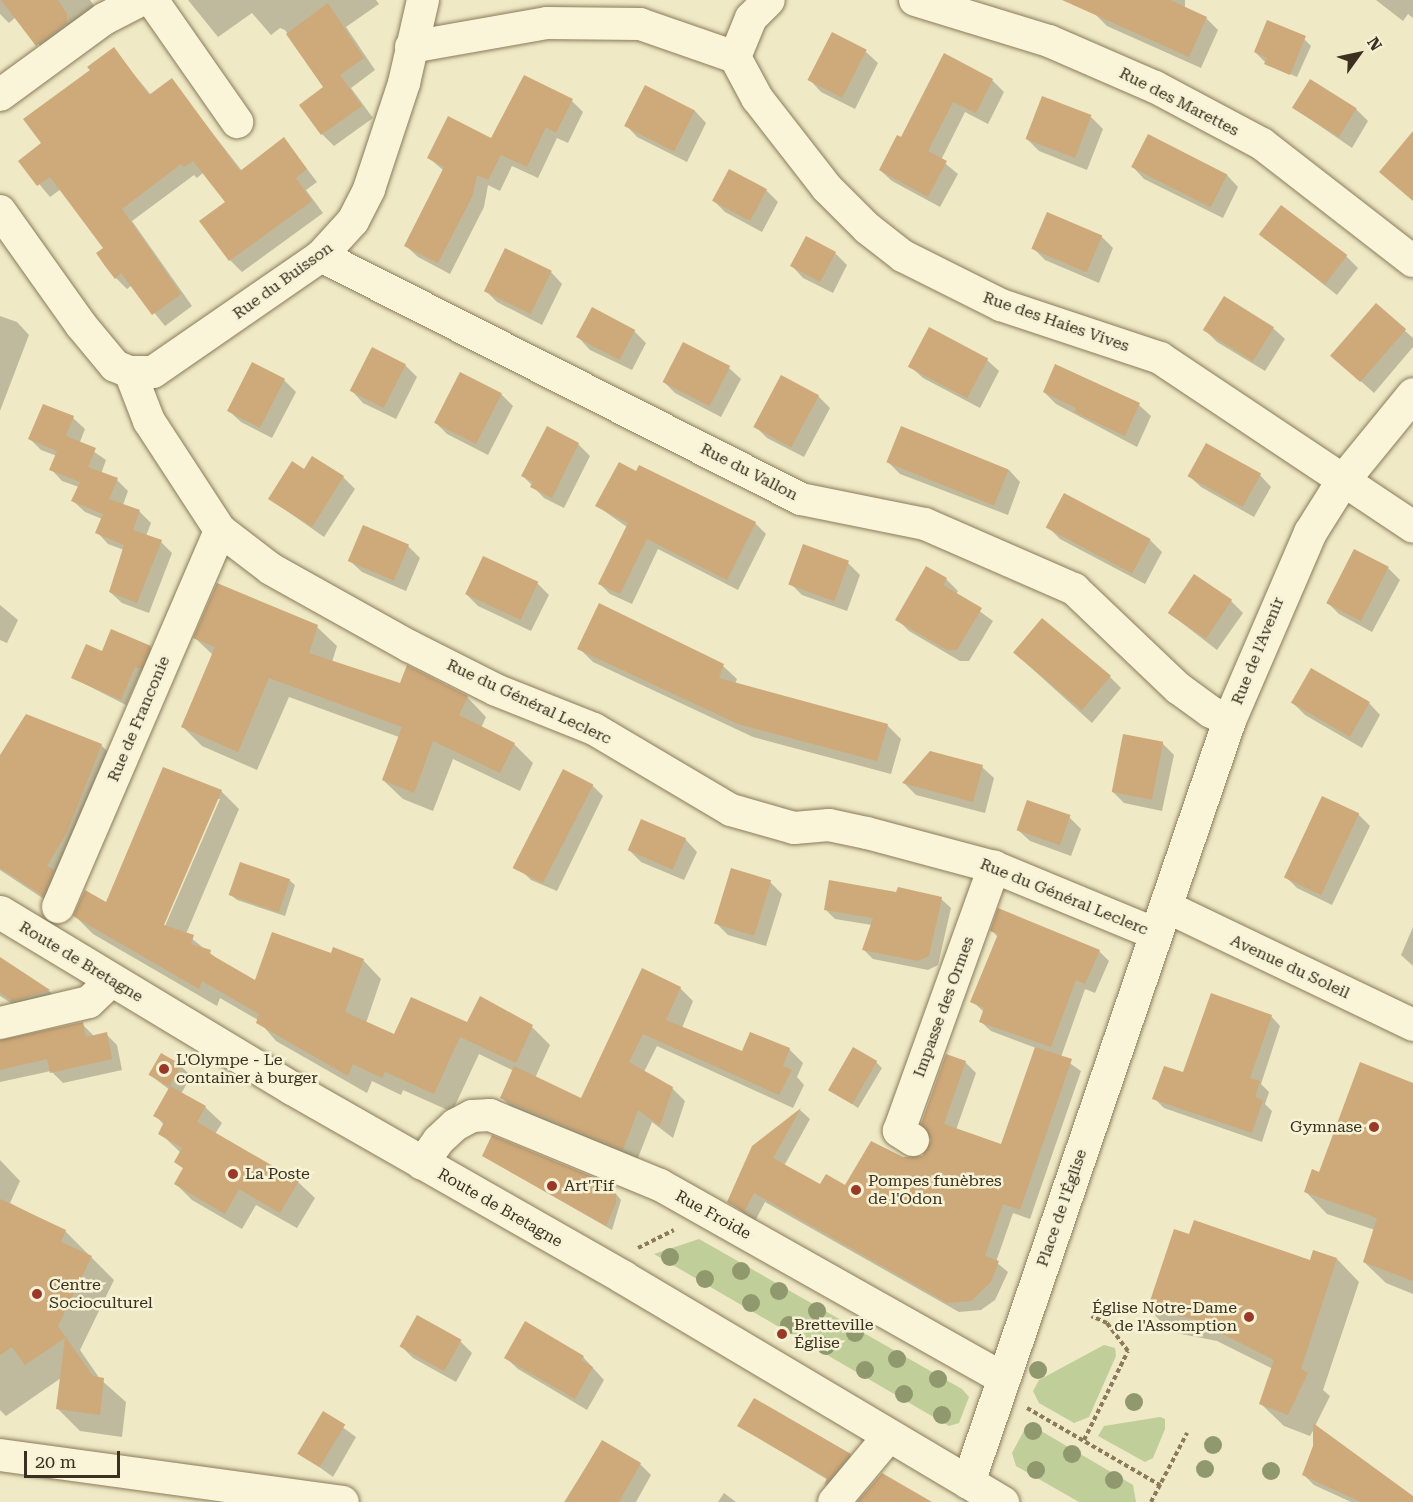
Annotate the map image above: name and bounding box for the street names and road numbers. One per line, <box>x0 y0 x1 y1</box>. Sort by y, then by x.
street label: Rue des Marettes <box>1116 64 1242 140</box>
street label: Rue du Buisson <box>229 238 337 324</box>
street label: Rue des Haies Vives <box>980 288 1132 356</box>
street label: Rue du Vallon <box>697 439 801 505</box>
street label: Rue de l'Avenir <box>1228 594 1288 708</box>
street label: Rue de Franconie <box>104 653 174 785</box>
street label: Rue du Général Leclerc <box>444 655 614 749</box>
street label: Rue du Général Leclerc <box>977 854 1151 940</box>
street label: Route de Bretagne <box>16 917 146 1007</box>
street label: Avenue du Soleil <box>1227 931 1353 1003</box>
street label: Impasse des Ormes <box>910 934 978 1080</box>
street label: Place de l'Église <box>1033 1147 1091 1269</box>
street label: Route de Bretagne <box>434 1164 566 1252</box>
street label: Rue Froide <box>672 1186 754 1244</box>

